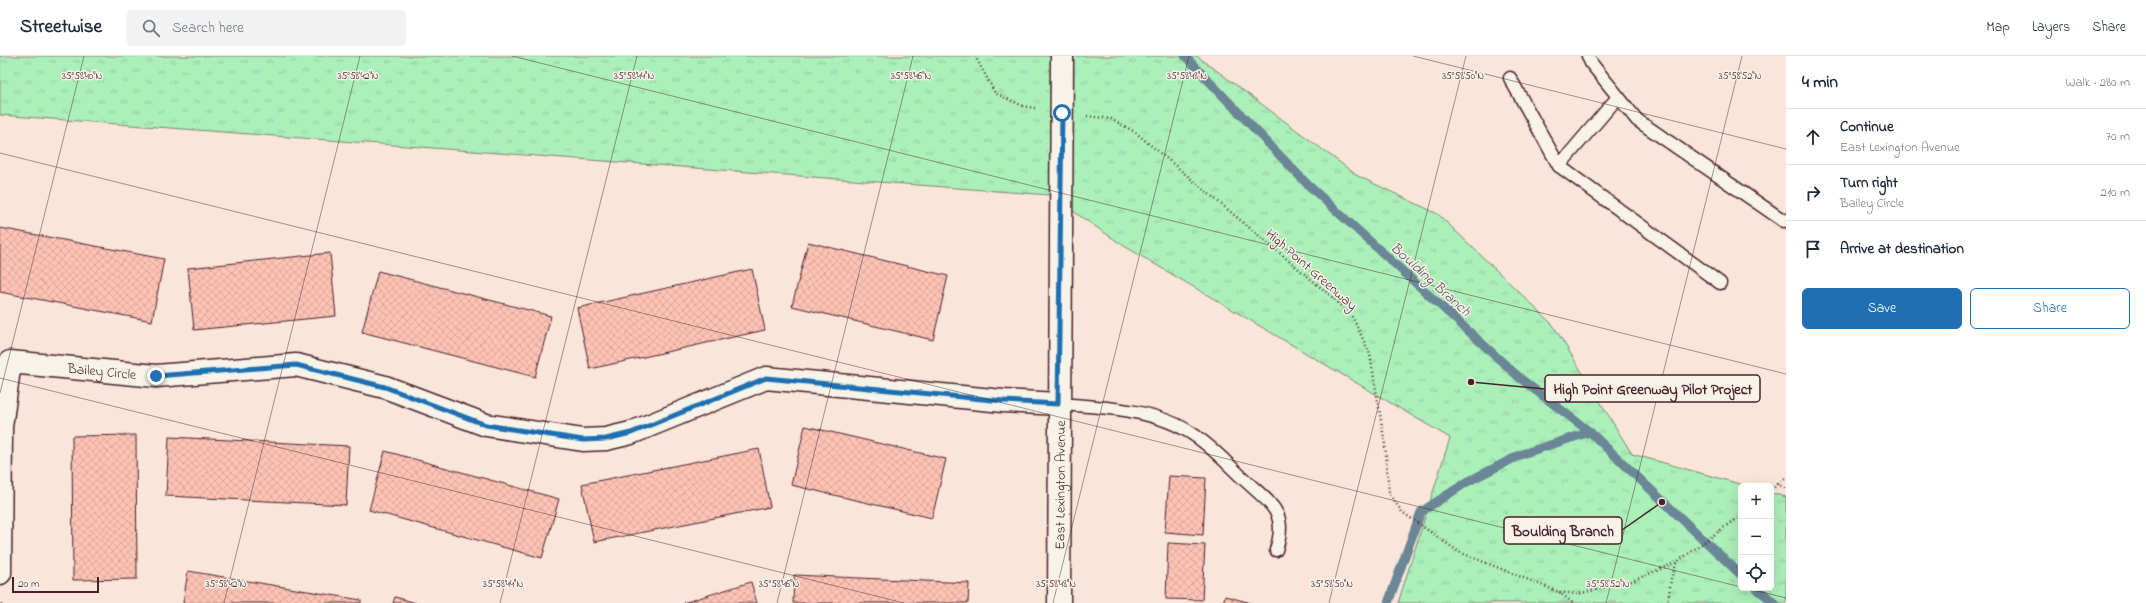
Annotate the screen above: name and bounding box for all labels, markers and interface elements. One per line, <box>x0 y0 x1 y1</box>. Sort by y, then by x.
search box <box>126 10 406 46</box>
text: Streetwise <box>20 14 102 41</box>
icon: search <box>140 17 162 39</box>
text: Search here <box>172 17 244 39</box>
text: Map <box>1986 17 2010 38</box>
text: Layers <box>2032 17 2070 38</box>
text: Share <box>2092 17 2126 38</box>
text: 35°58'40"N <box>62 69 103 84</box>
text: 35°58'42"N <box>337 69 379 84</box>
text: 35°58'44"N <box>614 69 654 84</box>
text: 35°58'46"N <box>891 69 932 84</box>
text: 35°58'48"N <box>1167 69 1207 84</box>
text: 35°58'50"N <box>1442 69 1484 84</box>
text: 35°58'52"N <box>1719 69 1762 84</box>
text: 4 min <box>1802 70 1838 95</box>
text: Walk · 280 m <box>2065 73 2130 92</box>
route start <box>1053 104 1071 122</box>
text: Continue <box>1840 116 1894 138</box>
icon: ahead <box>1802 126 1824 148</box>
text: 70 m <box>2106 127 2130 146</box>
text: East Lexington Avenue <box>1840 138 1960 157</box>
text: Turn right <box>1840 172 1898 194</box>
icon: right <box>1802 182 1824 204</box>
text: 210 m <box>2100 183 2130 202</box>
text: Bailey Circle <box>1840 194 1904 213</box>
street label: High Point Greenway <box>1260 224 1362 317</box>
water label: Boulding Branch <box>1384 237 1476 323</box>
icon: arrive <box>1802 238 1824 260</box>
text: Arrive at destination <box>1840 238 1964 260</box>
button: Save <box>1802 288 1962 329</box>
button: Share <box>1970 288 2130 329</box>
street label: Bailey Circle <box>66 358 138 386</box>
route end <box>147 367 165 385</box>
callout: High Point Greenway Pilot Project <box>1545 375 1760 402</box>
text: High Point Greenway Pilot Project <box>1554 379 1753 403</box>
street label: East Lexington Avenue <box>1050 420 1073 550</box>
map controls <box>1738 483 1774 591</box>
button: + <box>1738 483 1774 519</box>
callout: Boulding Branch <box>1504 517 1622 544</box>
button: − <box>1738 519 1774 555</box>
text: Boulding Branch <box>1511 521 1614 545</box>
button: locate <box>1738 555 1774 591</box>
scale bar <box>12 575 99 594</box>
text: 20 m <box>18 576 40 592</box>
text: 35°58'42"N <box>205 577 247 592</box>
text: 35°58'44"N <box>483 577 523 592</box>
text: 35°58'46"N <box>759 577 800 592</box>
text: 35°58'48"N <box>1036 577 1076 592</box>
text: 35°58'50"N <box>1311 577 1353 592</box>
text: 35°58'52"N <box>1587 577 1630 592</box>

